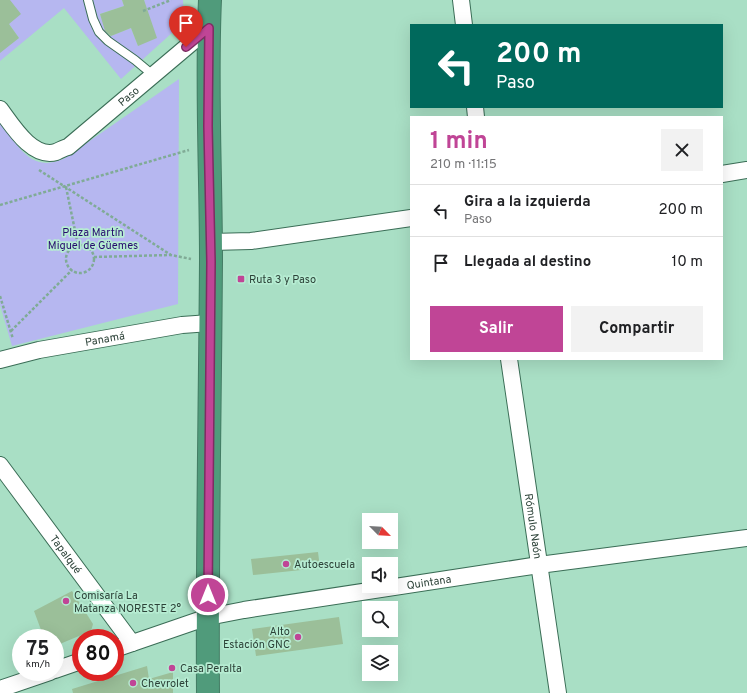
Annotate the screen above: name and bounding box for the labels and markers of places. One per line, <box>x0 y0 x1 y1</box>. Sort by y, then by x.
pin <box>169 6 203 47</box>
place label: Ruta 3 y Paso <box>249 273 316 287</box>
marker: Ruta 3 y Paso <box>236 274 246 284</box>
place label: Autoescuela <box>294 558 355 572</box>
marker: Autoescuela <box>281 559 291 569</box>
place label: Comisaría La Matanza NORESTE 2° <box>74 589 181 616</box>
marker: Comisaría La Matanza NORESTE 2° <box>61 596 71 606</box>
place label: Alto Estación GNC <box>223 625 290 652</box>
marker: Alto Estación GNC <box>293 632 303 642</box>
place label: Casa Peralta <box>180 662 242 676</box>
marker: Casa Peralta <box>167 663 177 673</box>
place label: Chevrolet <box>141 677 189 691</box>
marker: Chevrolet <box>128 678 138 688</box>

